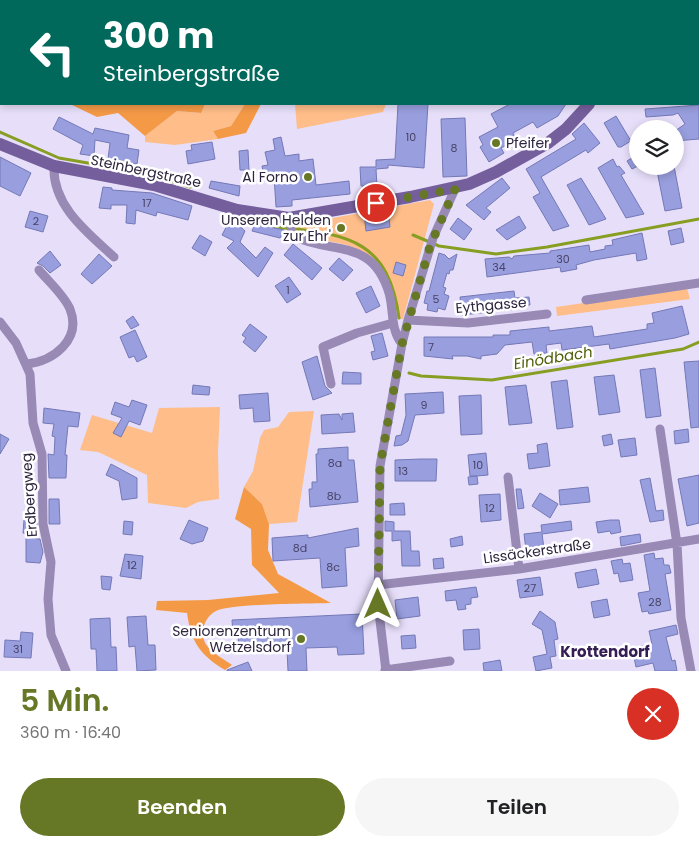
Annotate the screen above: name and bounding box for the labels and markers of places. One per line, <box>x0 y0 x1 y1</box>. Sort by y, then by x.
place label: Pfeifer <box>506 133 549 153</box>
marker: Pfeifer <box>490 137 502 149</box>
place label: Al Forno <box>242 167 298 187</box>
marker: Al Forno <box>302 171 314 183</box>
pin <box>355 182 397 224</box>
place label: Unseren Helden zur Ehr' <box>221 210 331 246</box>
marker: Unseren Helden zur Ehr' <box>335 222 347 234</box>
place label: Seniorenzentrum Wetzelsdorf <box>172 621 291 657</box>
marker: Seniorenzentrum Wetzelsdorf <box>295 633 307 645</box>

